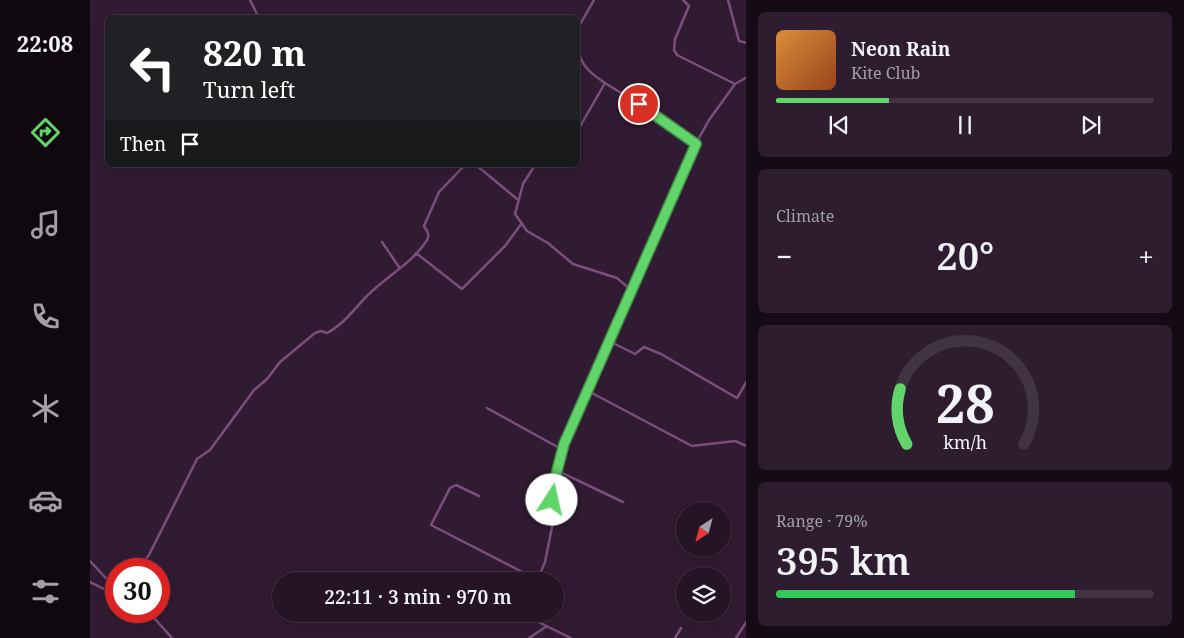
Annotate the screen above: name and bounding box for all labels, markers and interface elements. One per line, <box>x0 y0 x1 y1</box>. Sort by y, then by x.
text: 22:08 <box>17 28 73 58</box>
text: 820 m <box>203 29 306 76</box>
icon: left <box>120 35 185 100</box>
text: Neon Rain <box>851 36 950 62</box>
text: Kite Club <box>851 62 920 84</box>
text: Turn left <box>203 74 295 104</box>
pin <box>618 83 660 125</box>
icon: arrive <box>625 90 653 118</box>
icon: previous <box>825 111 853 139</box>
icon: pause <box>951 111 979 139</box>
icon: next <box>1077 111 1105 139</box>
icon: directions <box>28 115 63 150</box>
icon: arrive <box>176 130 204 158</box>
text: Then <box>120 131 166 157</box>
text: Climate <box>776 205 834 227</box>
icon: music <box>28 207 63 242</box>
text: 20° <box>936 229 994 281</box>
text: − <box>776 237 792 275</box>
text: + <box>1138 237 1154 275</box>
icon: phone <box>28 299 63 334</box>
text: 28 <box>936 367 994 438</box>
icon: climate <box>28 391 63 426</box>
text: km/h <box>943 430 987 454</box>
position arrow <box>525 473 577 525</box>
icon: car <box>28 483 63 518</box>
north arrow <box>676 502 731 558</box>
map controls <box>676 502 731 622</box>
text: Range · 79% <box>776 510 868 532</box>
text: 395 km <box>776 534 910 586</box>
speed limit sign: 30 <box>105 558 170 623</box>
button: layers <box>676 567 731 622</box>
icon: filters <box>28 574 63 609</box>
text: 22:11 · 3 min · 970 m <box>324 584 512 610</box>

